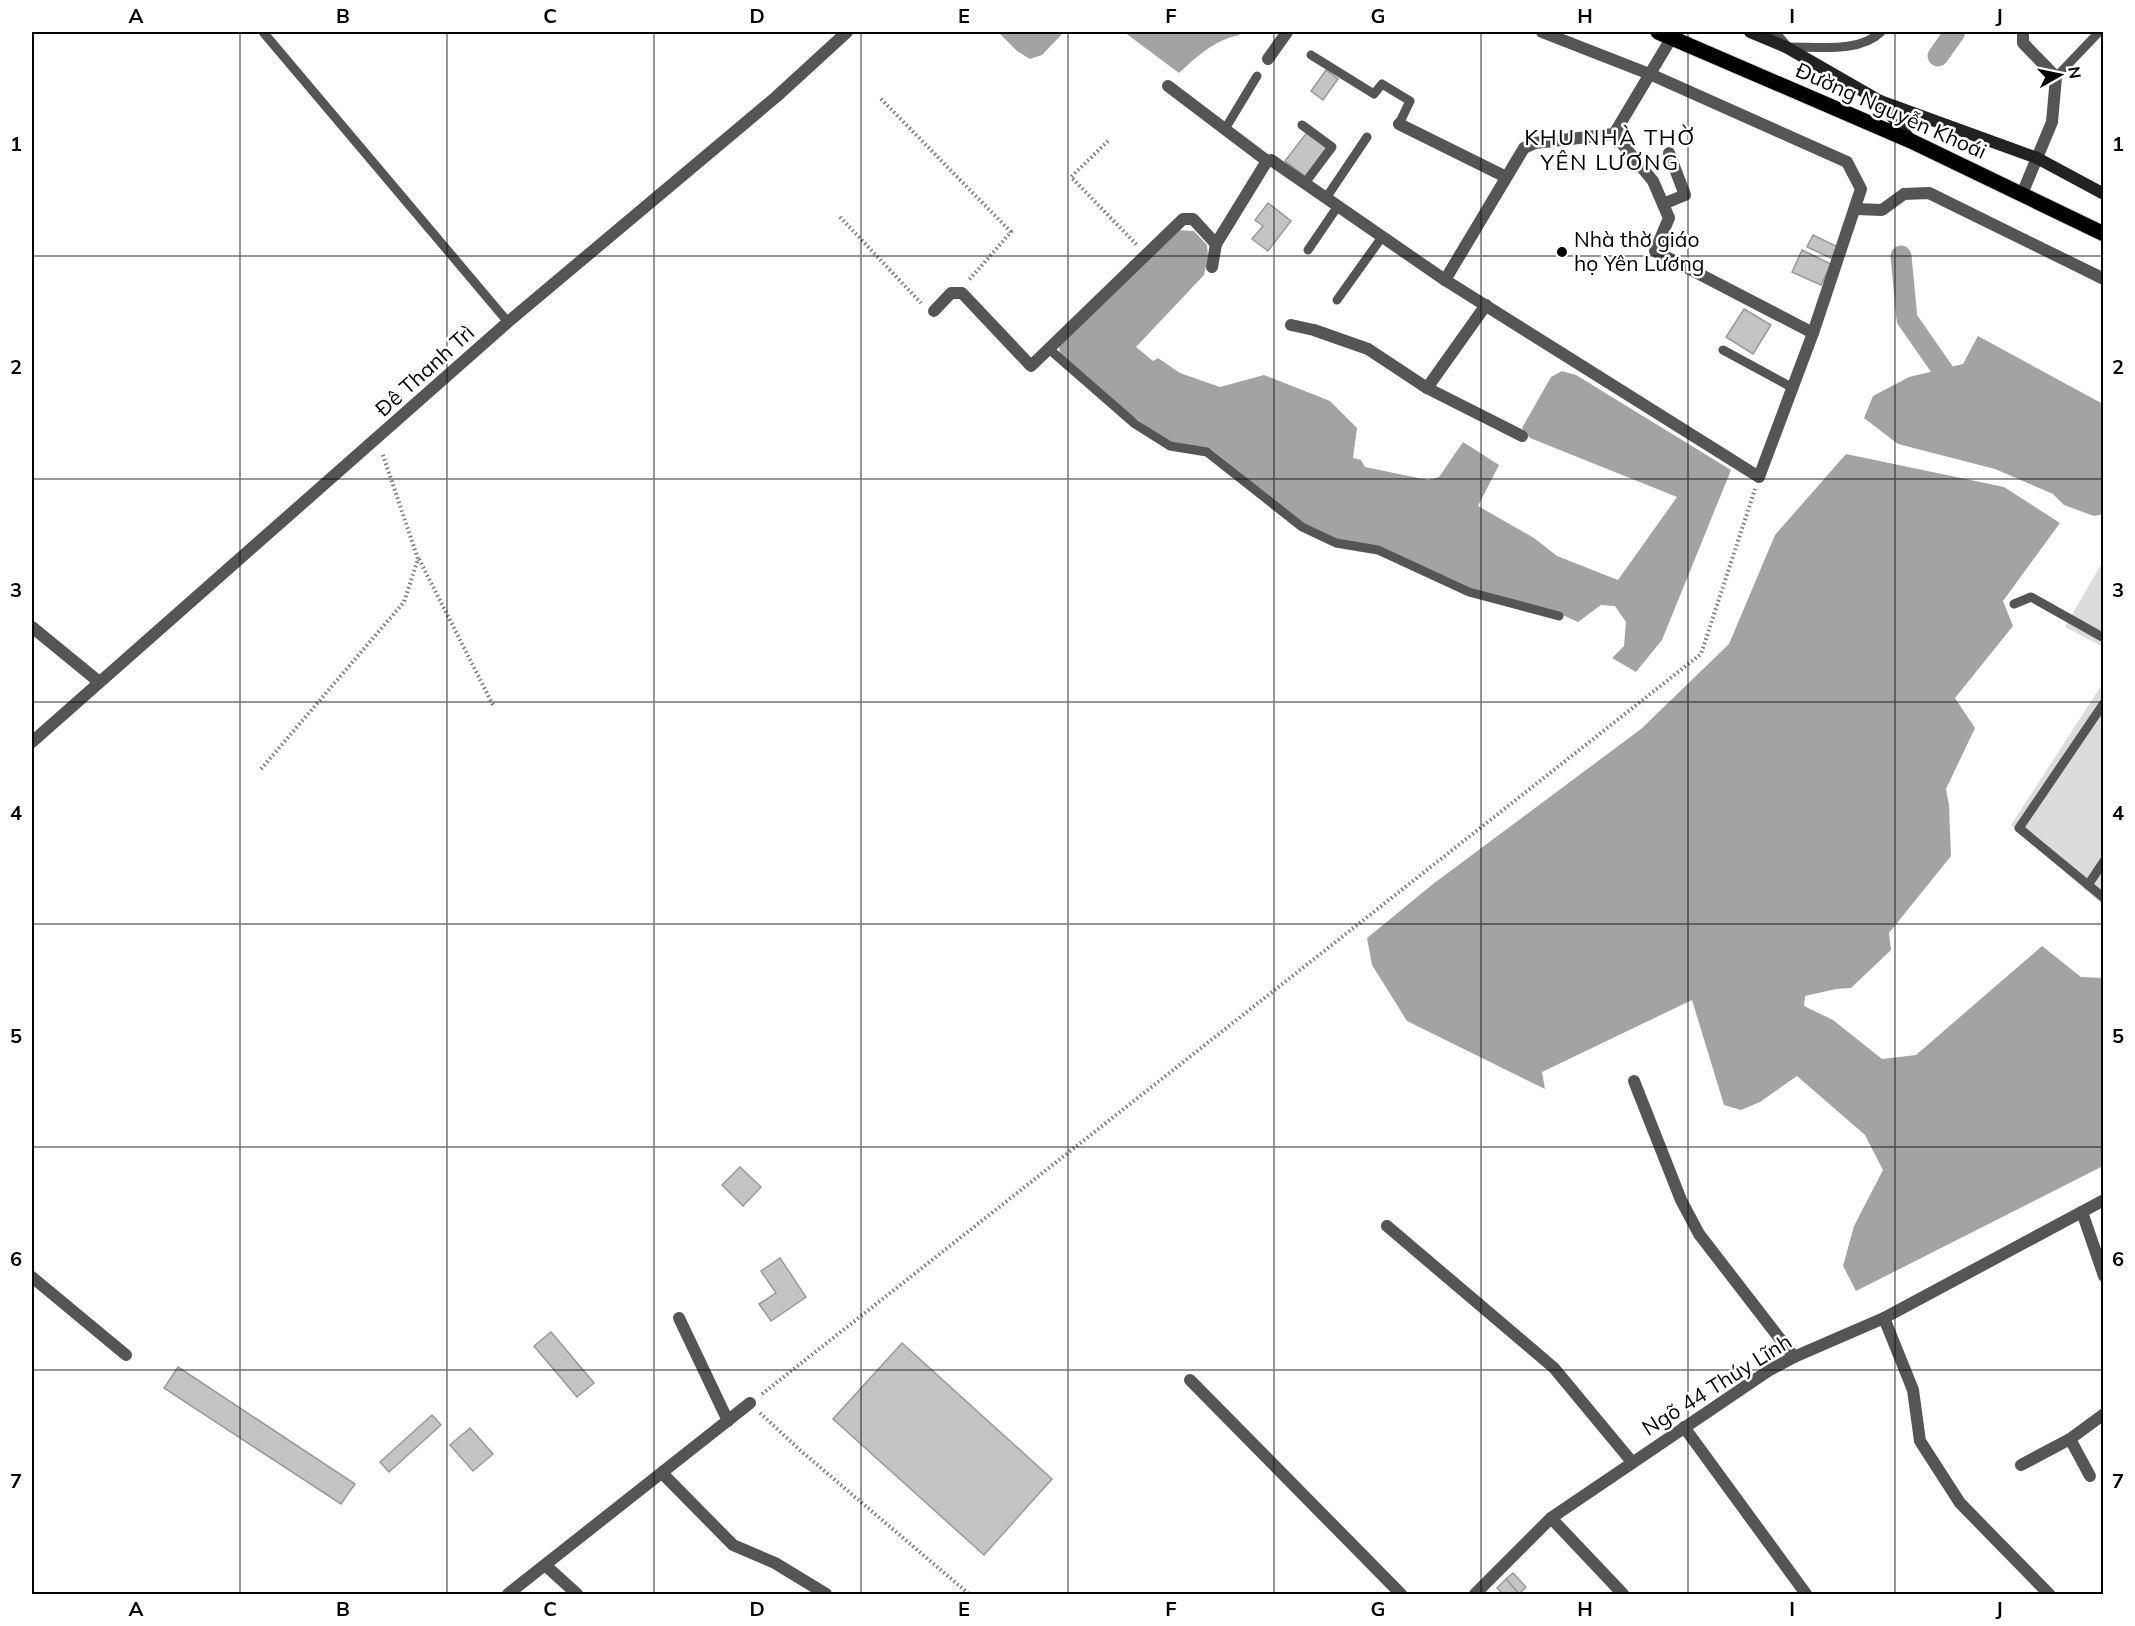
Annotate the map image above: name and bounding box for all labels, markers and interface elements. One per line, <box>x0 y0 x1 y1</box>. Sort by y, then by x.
text: A <box>129 3 144 28</box>
text: B <box>336 3 350 28</box>
text: C <box>543 3 557 28</box>
text: D <box>749 3 765 28</box>
text: E <box>958 3 970 28</box>
text: F <box>1165 3 1177 28</box>
text: G <box>1371 3 1385 28</box>
text: H <box>1577 3 1593 28</box>
text: I <box>1789 3 1795 28</box>
text: J <box>1995 3 2003 28</box>
north arrow <box>2030 45 2090 105</box>
street label: Đường Nguyễn Khoái <box>1792 56 1991 164</box>
text: N <box>2064 65 2086 80</box>
district label: KHU NHÀ THỜ YÊN LƯƠNG <box>1524 123 1696 176</box>
text: 1 <box>10 131 22 156</box>
text: 1 <box>2112 131 2124 156</box>
place label: Nhà thờ giáo họ Yên Lương <box>1574 226 1704 276</box>
marker: Nhà thờ giáo họ Yên Lương <box>1555 245 1569 259</box>
street label: Đê Thanh Trì <box>370 319 479 421</box>
text: 2 <box>10 354 22 379</box>
text: 2 <box>2112 354 2124 379</box>
text: 3 <box>10 577 22 602</box>
text: 3 <box>2112 577 2124 602</box>
text: 4 <box>10 800 22 825</box>
text: 4 <box>2112 800 2124 825</box>
text: 5 <box>10 1023 22 1048</box>
text: 5 <box>2112 1023 2124 1048</box>
text: 6 <box>10 1246 22 1271</box>
text: 6 <box>2112 1246 2124 1271</box>
street label: Ngõ 44 Thúy Lĩnh <box>1637 1328 1796 1441</box>
text: 7 <box>10 1468 22 1493</box>
text: 7 <box>2112 1468 2124 1493</box>
text: A <box>129 1596 144 1621</box>
text: B <box>336 1596 350 1621</box>
text: C <box>543 1596 557 1621</box>
text: D <box>749 1596 765 1621</box>
text: E <box>958 1596 970 1621</box>
text: F <box>1165 1596 1177 1621</box>
text: G <box>1371 1596 1385 1621</box>
text: H <box>1577 1596 1593 1621</box>
text: I <box>1789 1596 1795 1621</box>
text: J <box>1995 1596 2003 1621</box>

